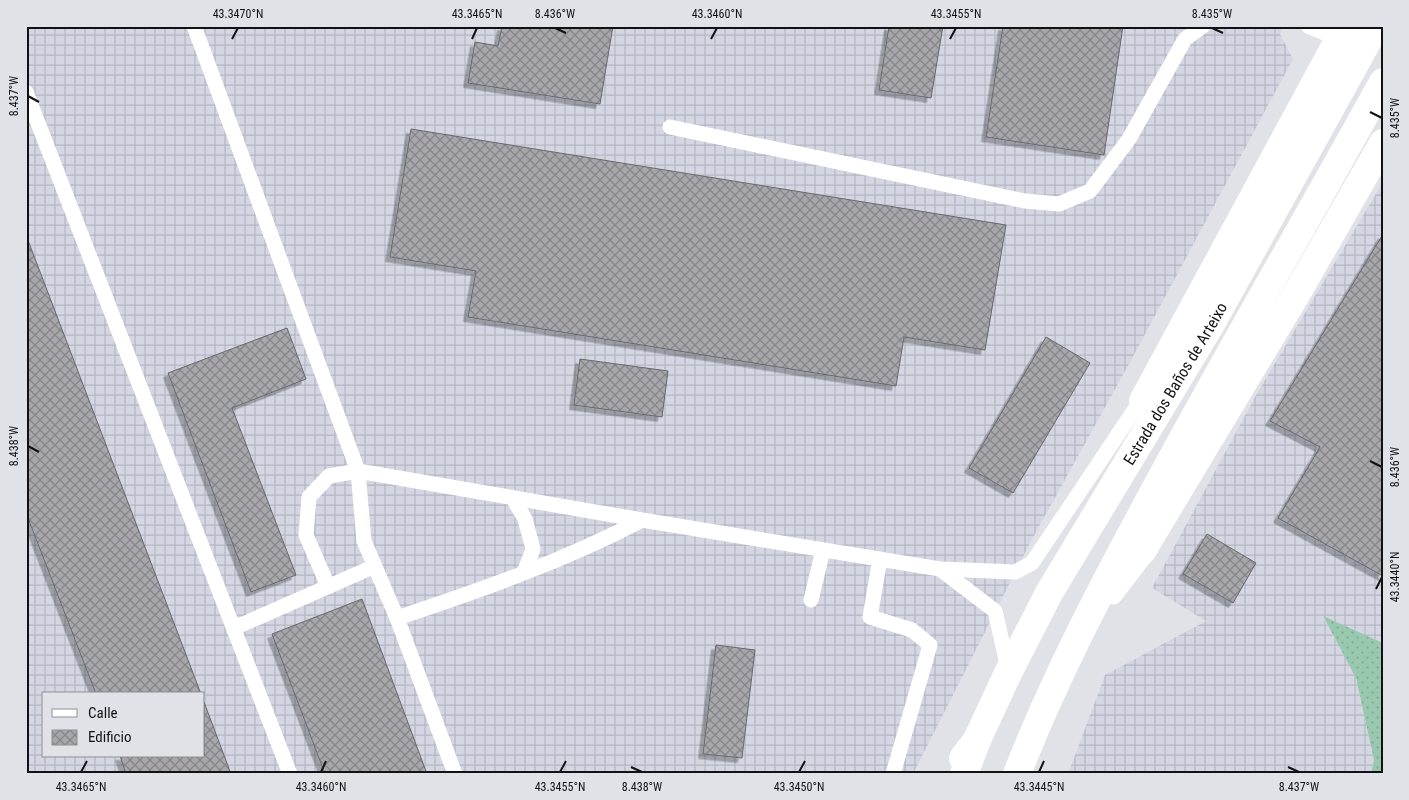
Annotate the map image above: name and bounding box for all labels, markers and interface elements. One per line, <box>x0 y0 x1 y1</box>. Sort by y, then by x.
text: 43.3470°N <box>213 7 263 21</box>
text: 43.3465°N <box>452 7 502 21</box>
text: 8.436°W <box>535 7 575 21</box>
text: 43.3460°N <box>692 7 742 21</box>
text: 43.3455°N <box>931 7 981 21</box>
text: 8.435°W <box>1192 7 1232 21</box>
text: 8.437°W <box>7 76 21 116</box>
text: 8.435°W <box>1388 98 1402 138</box>
street label: Estrada dos Baños de Arteixo <box>1119 299 1231 468</box>
text: 8.438°W <box>7 426 21 466</box>
text: 8.436°W <box>1388 447 1402 487</box>
text: 43.3440°N <box>1388 552 1402 602</box>
legend <box>42 692 205 758</box>
text: Calle <box>88 704 118 722</box>
text: Edificio <box>88 728 131 746</box>
text: 43.3465°N <box>56 780 106 794</box>
text: 43.3460°N <box>296 780 346 794</box>
text: 43.3455°N <box>535 780 585 794</box>
text: 8.438°W <box>622 780 662 794</box>
text: 43.3450°N <box>774 780 824 794</box>
text: 43.3445°N <box>1014 780 1064 794</box>
text: 8.437°W <box>1279 780 1319 794</box>

